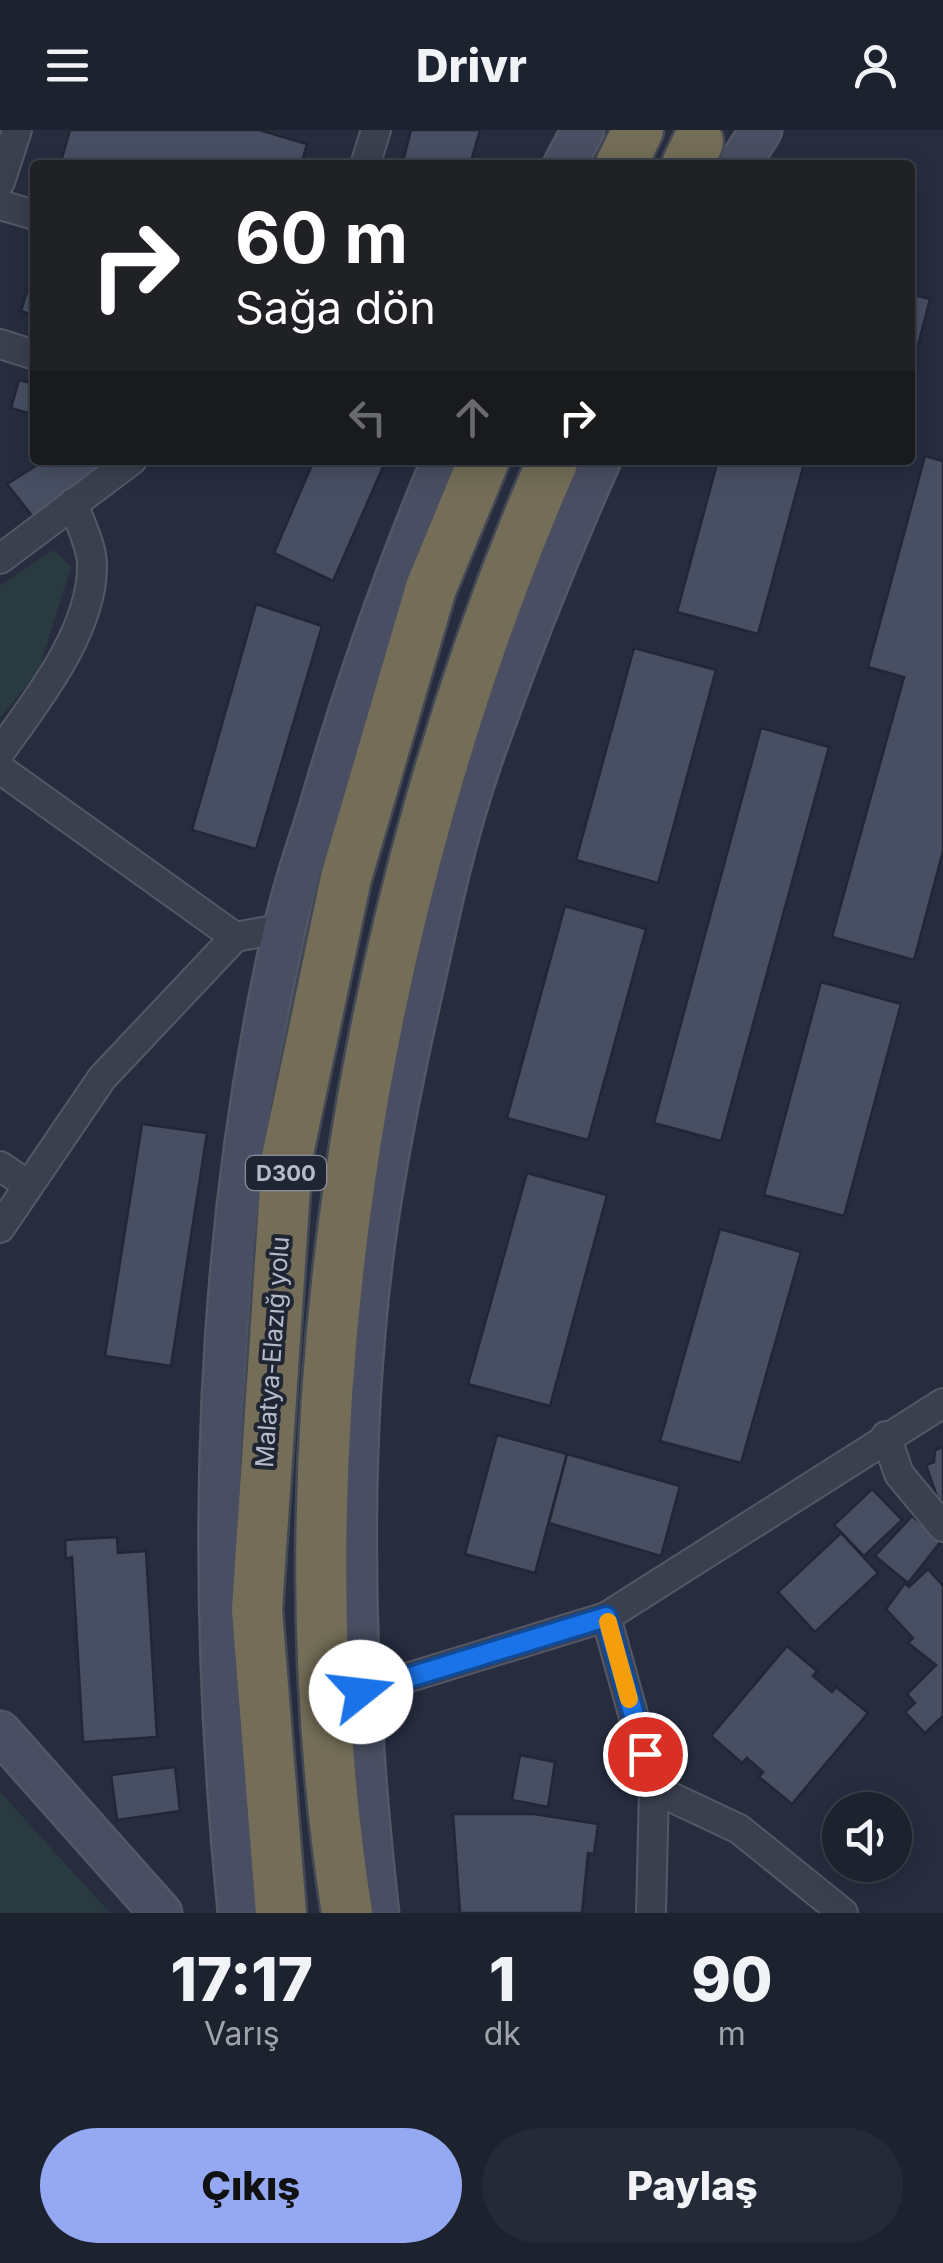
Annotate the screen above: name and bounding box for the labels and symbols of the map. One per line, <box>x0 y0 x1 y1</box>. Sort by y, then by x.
road number: D300 <box>246 1156 326 1190</box>
street label: Malatya-Elazığ yolu <box>249 1235 295 1469</box>
position arrow <box>309 1640 413 1744</box>
pin <box>603 1712 688 1797</box>

